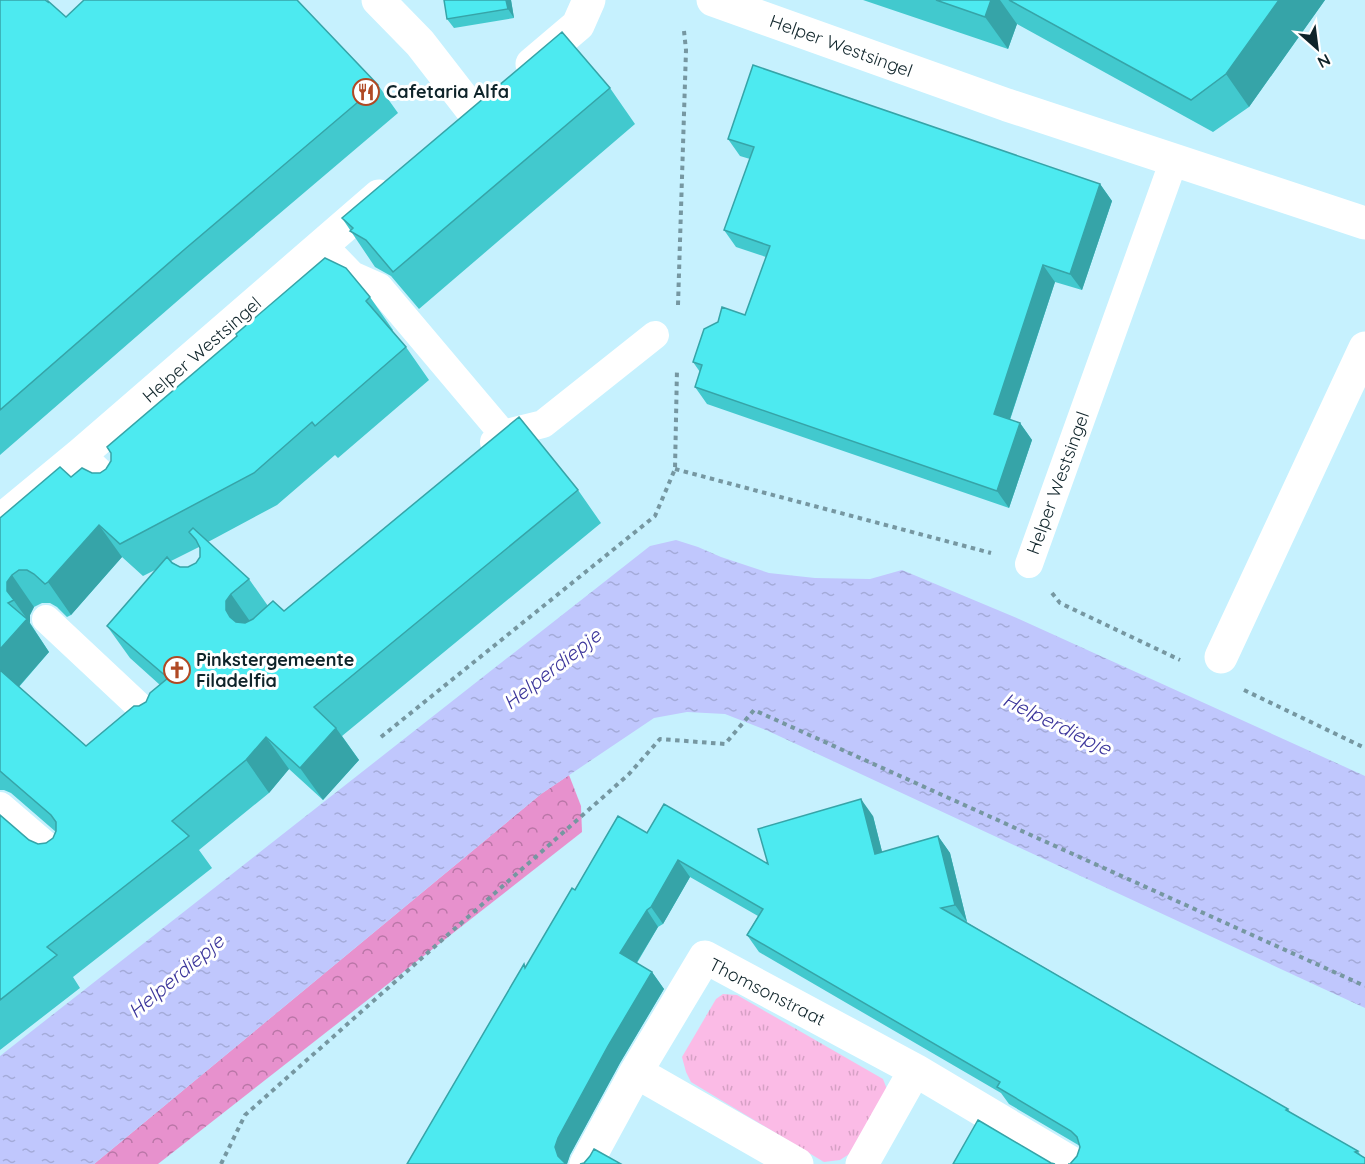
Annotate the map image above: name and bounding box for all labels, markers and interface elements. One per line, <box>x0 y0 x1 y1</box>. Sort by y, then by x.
street label: Helper Westsingel <box>767 9 916 82</box>
north arrow <box>1287 18 1347 78</box>
text: N <box>1314 50 1334 73</box>
restaurant icon: Cafetaria Alfa <box>351 77 381 107</box>
place label: Cafetaria Alfa <box>386 80 509 103</box>
street label: Helper Westsingel <box>137 292 266 408</box>
street label: Helper Westsingel <box>1021 408 1094 557</box>
water label: Helperdiepje <box>498 622 606 715</box>
place label: Pinkstergemeente Filadelfia <box>196 648 354 692</box>
church icon: Pinkstergemeente Filadelfia <box>162 655 192 685</box>
water label: Helperdiepje <box>999 687 1116 761</box>
water label: Helperdiepje <box>123 928 229 1023</box>
street label: Thomsonstraat <box>705 952 829 1031</box>

